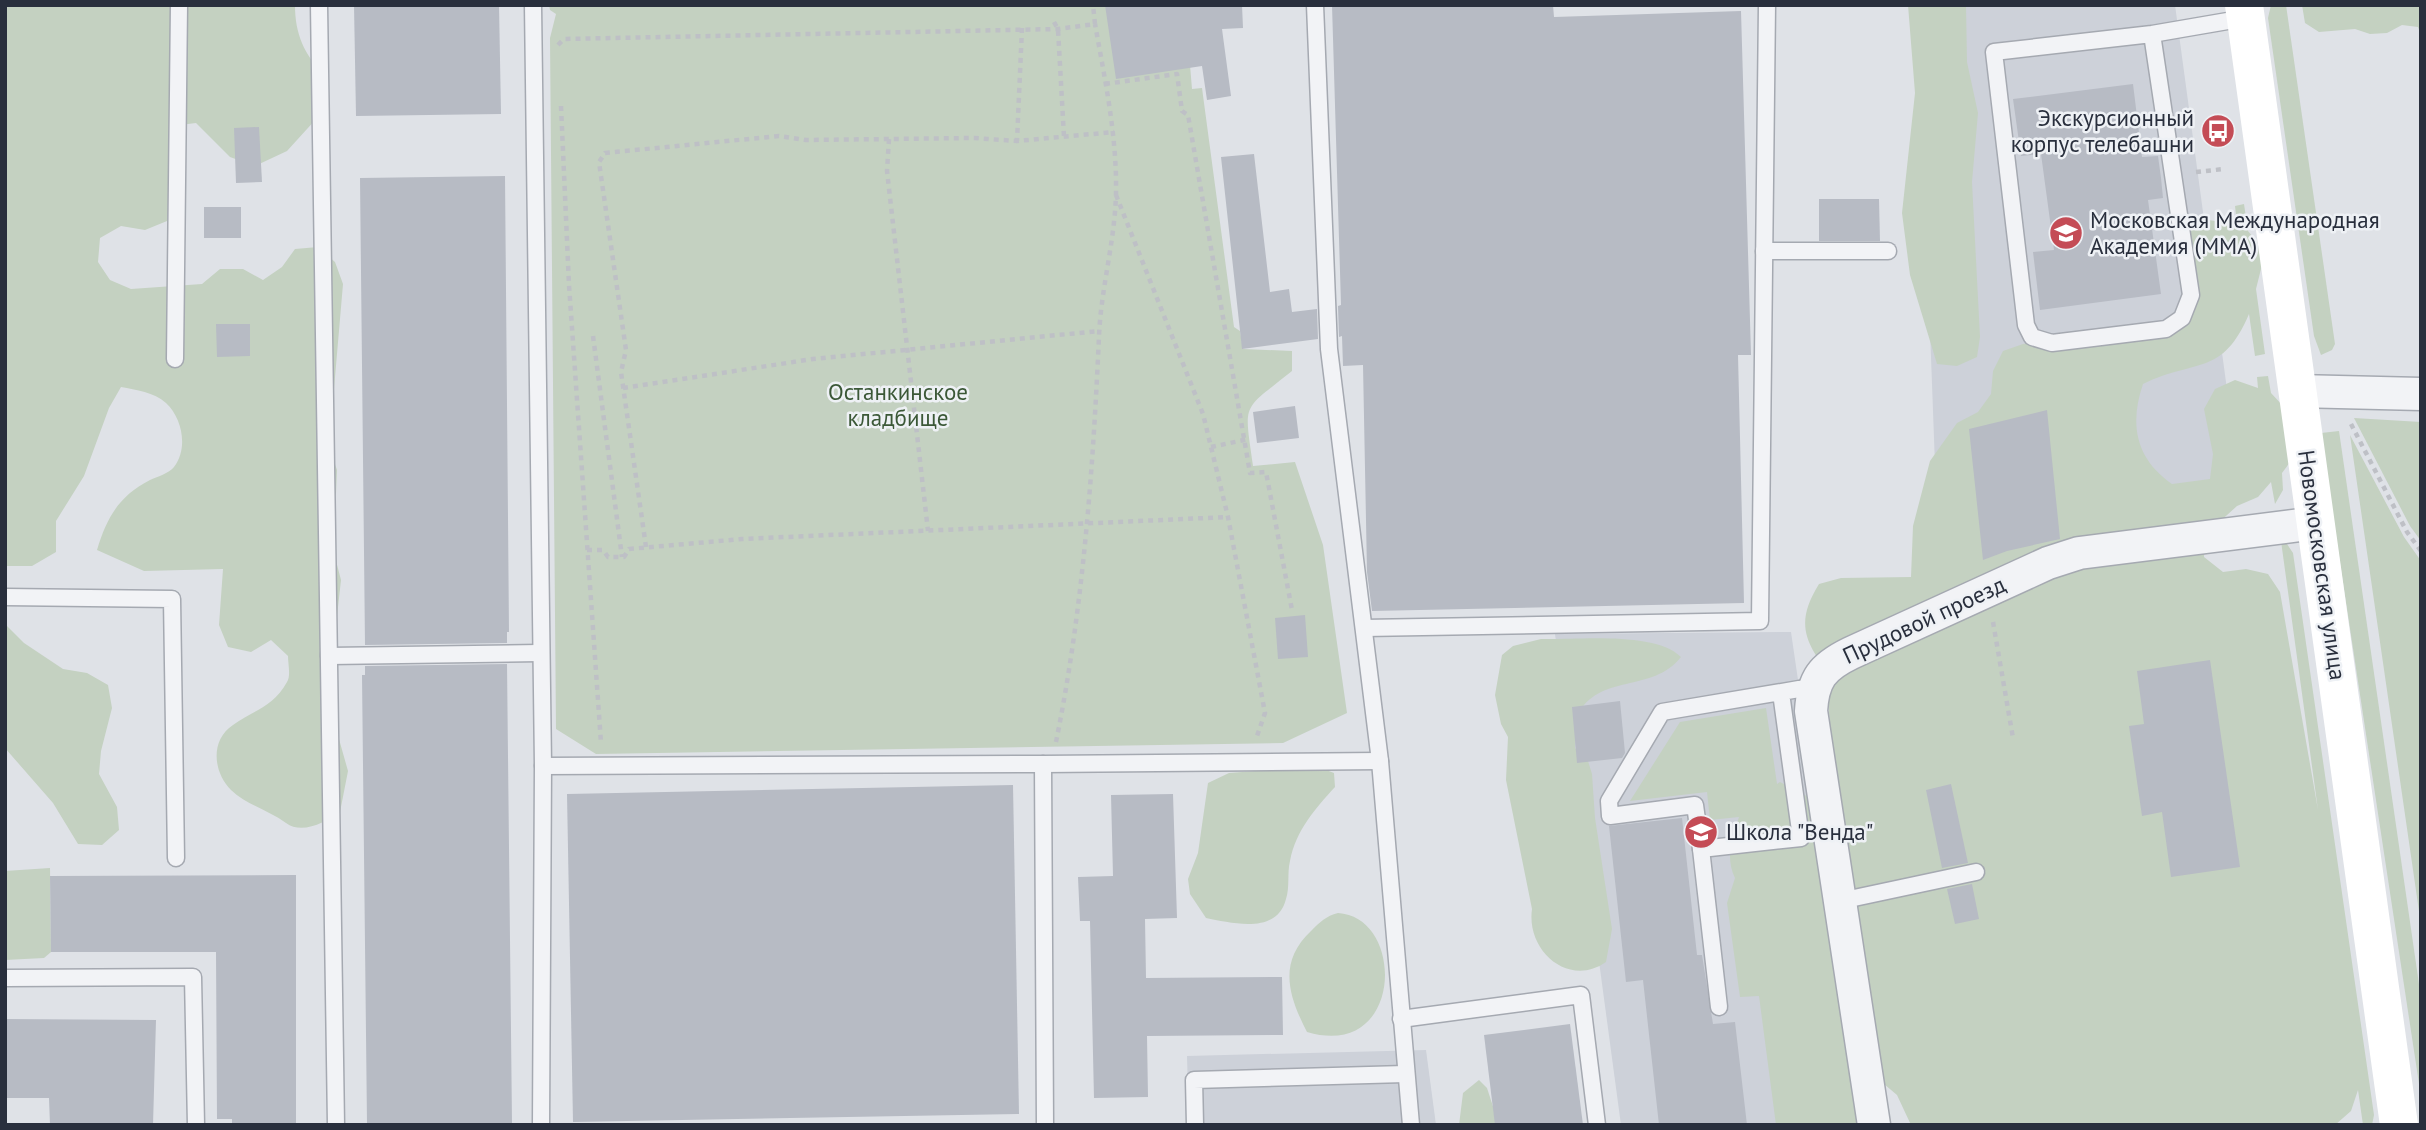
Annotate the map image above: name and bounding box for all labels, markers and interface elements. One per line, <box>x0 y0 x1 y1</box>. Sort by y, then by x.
place label: Экскурсионный корпус телебашни <box>2011 103 2194 158</box>
bus stop icon: Экскурсионный корпус телебашни <box>2199 112 2237 150</box>
place label: Московская Международная Академия (ММА) <box>2090 205 2380 260</box>
school or university icon: Московская Международная Академия (ММА) <box>2047 214 2085 252</box>
park label: Останкинское кладбище <box>828 377 968 432</box>
street label: Новомосковская улица <box>2292 448 2353 682</box>
street label: Прудовой проезд <box>1838 569 2010 670</box>
school or university icon: Школа "Венда" <box>1682 813 1720 851</box>
place label: Школа "Венда" <box>1726 817 1873 846</box>

